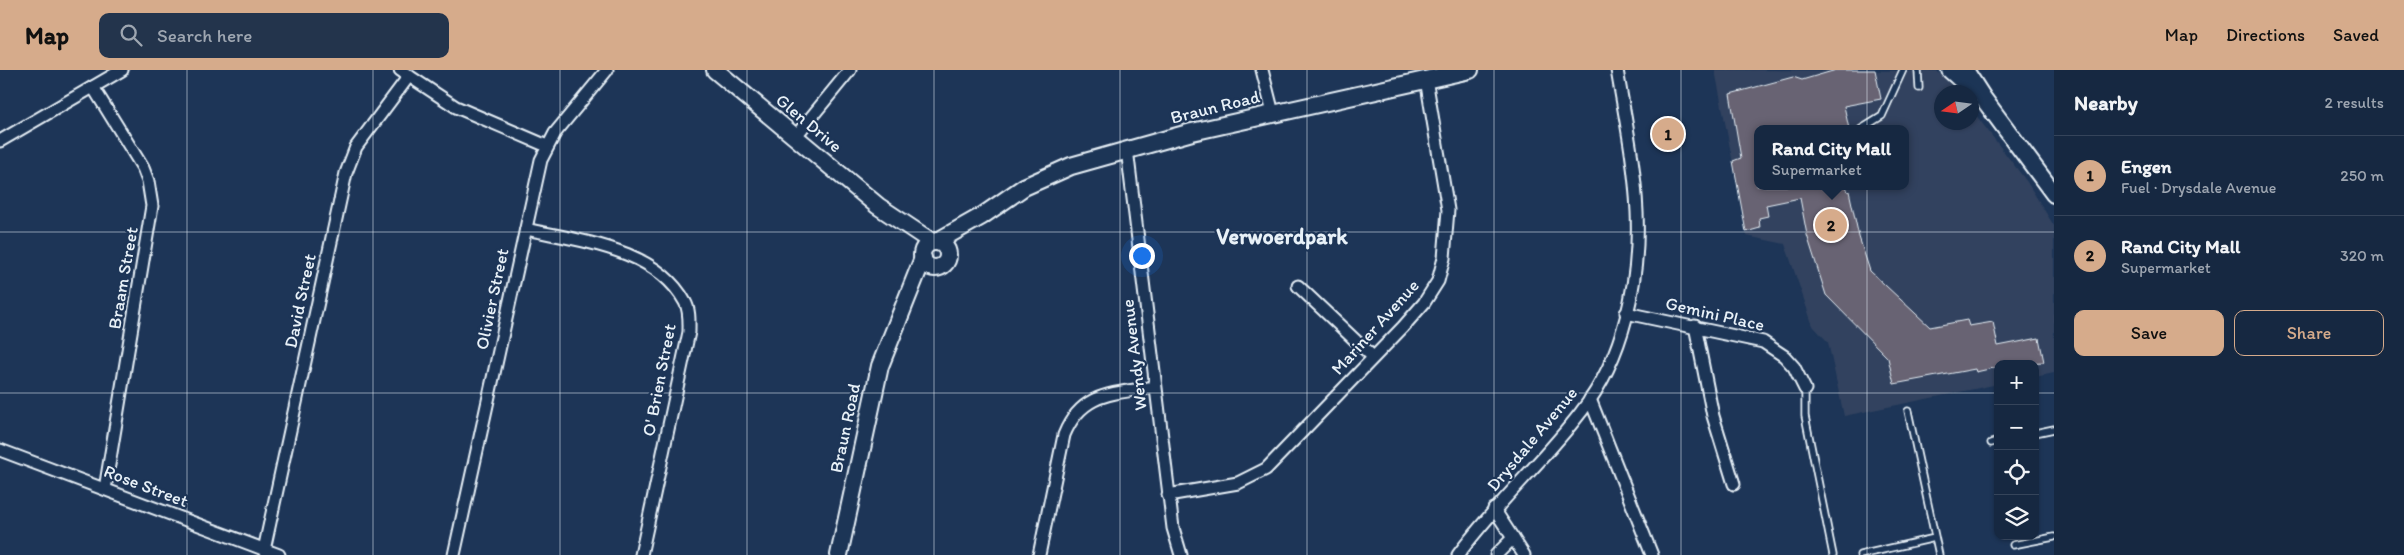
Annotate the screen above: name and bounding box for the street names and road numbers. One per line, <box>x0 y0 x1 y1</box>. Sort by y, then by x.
street label: Braun Road <box>1168 85 1262 129</box>
street label: Glen Drive <box>771 89 847 157</box>
street label: Braam Street <box>103 225 143 331</box>
street label: Olivier Street <box>471 246 514 352</box>
street label: David Street <box>279 252 321 350</box>
street label: Mariner Avenue <box>1326 275 1424 379</box>
street label: Gemini Place <box>1663 292 1767 336</box>
street label: Wendy Avenue <box>1116 298 1152 412</box>
street label: O' Brien Street <box>637 322 681 438</box>
street label: Braun Road <box>825 381 865 475</box>
street label: Drysdale Avenue <box>1482 382 1582 496</box>
street label: Rose Street <box>101 460 192 512</box>

